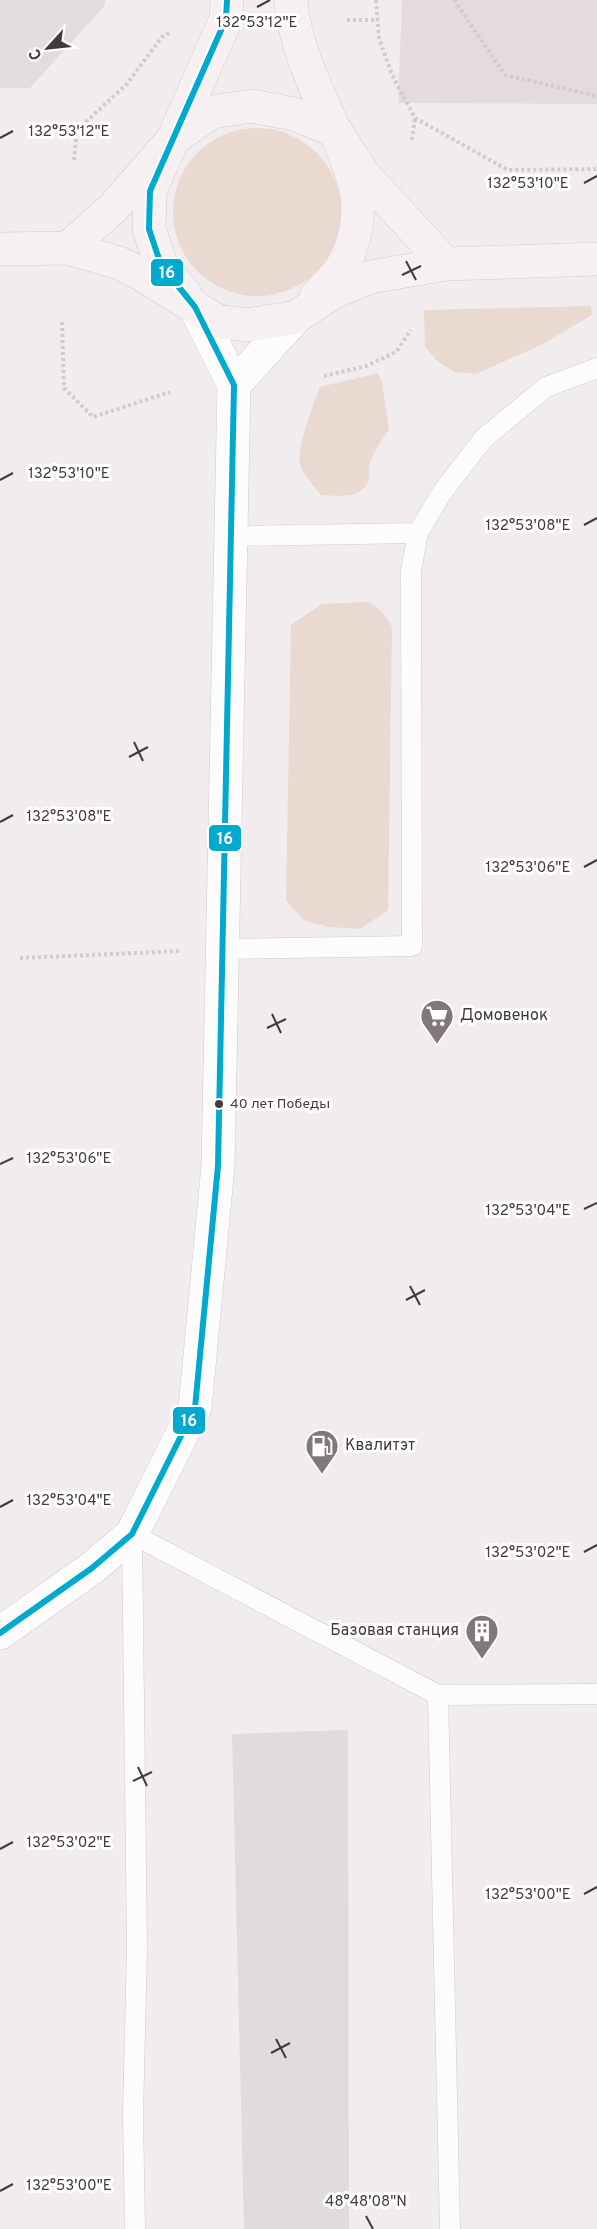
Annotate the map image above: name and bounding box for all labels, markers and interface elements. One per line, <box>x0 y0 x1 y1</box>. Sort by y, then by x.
text: 132°53'12"E <box>217 14 298 33</box>
north arrow <box>18 18 78 78</box>
text: С <box>25 45 48 63</box>
text: 132°53'12"E <box>29 123 110 142</box>
text: 132°53'10"E <box>487 175 569 194</box>
line badge: 16 <box>150 258 184 287</box>
text: 16 <box>159 264 175 284</box>
text: 132°53'10"E <box>28 465 110 484</box>
text: 132°53'08"E <box>485 517 571 536</box>
text: 132°53'08"E <box>26 808 112 827</box>
line badge: 16 <box>208 824 242 852</box>
text: 16 <box>217 830 233 850</box>
text: 132°53'06"E <box>486 859 570 878</box>
supermarket icon: Домовенок <box>419 998 455 1045</box>
place label: Домовенок <box>460 1006 548 1026</box>
place label: 40 лет Победы <box>230 1096 330 1113</box>
marker: 40 лет Победы <box>213 1098 225 1110</box>
text: 132°53'06"E <box>27 1150 111 1169</box>
text: 132°53'04"E <box>485 1202 571 1221</box>
line badge: 16 <box>172 1406 206 1435</box>
text: 16 <box>181 1412 197 1432</box>
fuel station icon: Квалитэт <box>304 1428 340 1475</box>
place label: Квалитэт <box>345 1436 415 1456</box>
text: 132°53'04"E <box>26 1492 112 1511</box>
text: 132°53'02"E <box>485 1544 571 1563</box>
building icon: Базовая станция <box>464 1613 500 1660</box>
place label: Базовая станция <box>330 1621 459 1641</box>
text: 132°53'02"E <box>26 1834 112 1853</box>
text: 132°53'00"E <box>485 1886 571 1905</box>
text: 132°53'00"E <box>26 2177 112 2196</box>
text: 48°48'08"N <box>325 2193 407 2212</box>

